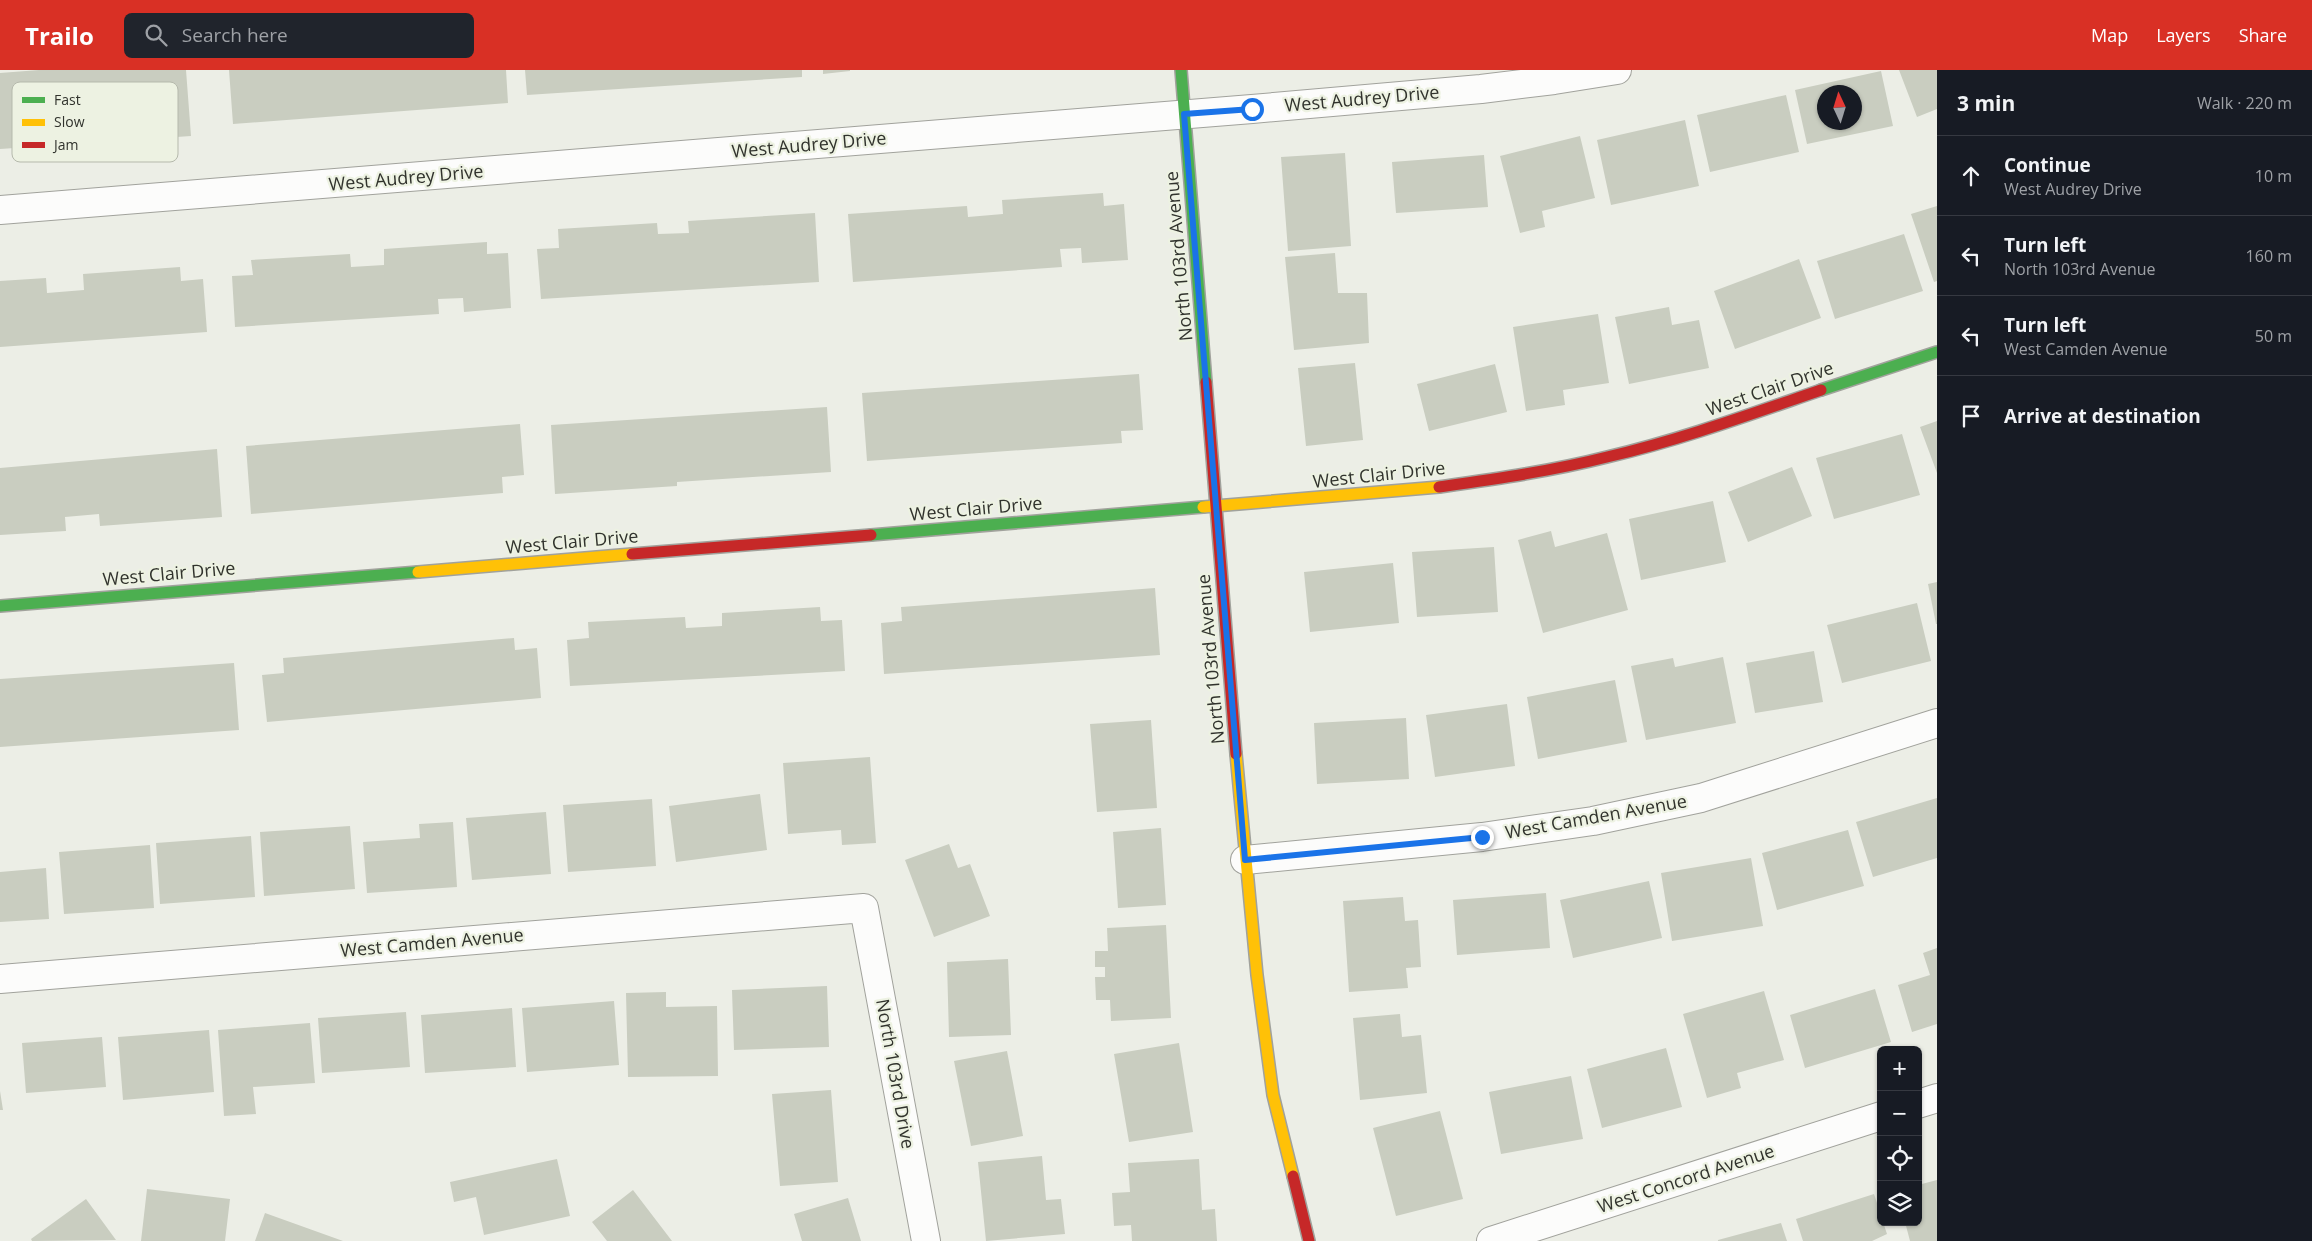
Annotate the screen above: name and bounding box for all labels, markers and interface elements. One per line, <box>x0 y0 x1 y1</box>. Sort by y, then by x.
search box <box>124 13 474 58</box>
text: Trailo <box>25 19 94 52</box>
icon: search <box>142 21 170 49</box>
text: Search here <box>182 22 288 48</box>
text: Map <box>2091 23 2128 47</box>
text: Layers <box>2156 23 2211 47</box>
text: Share <box>2239 23 2287 47</box>
street label: West Audrey Drive <box>1284 79 1440 117</box>
legend <box>12 82 178 162</box>
north arrow <box>1817 85 1862 130</box>
text: 3 min <box>1957 89 2015 117</box>
text: Fast <box>54 90 81 109</box>
text: Walk · 220 m <box>2197 92 2292 114</box>
route start <box>1241 98 1264 121</box>
text: Slow <box>54 112 85 131</box>
street label: West Audrey Drive <box>731 125 887 163</box>
text: Jam <box>52 135 79 154</box>
text: Continue <box>2004 152 2091 178</box>
street label: West Audrey Drive <box>328 158 484 196</box>
icon: ahead <box>1957 162 1985 190</box>
text: 10 m <box>2255 165 2292 187</box>
street label: North 103rd Avenue <box>1159 170 1197 342</box>
text: West Audrey Drive <box>2004 178 2142 200</box>
text: Turn left <box>2004 232 2086 258</box>
icon: left <box>1957 242 1985 270</box>
text: 160 m <box>2246 245 2292 267</box>
text: North 103rd Avenue <box>2004 258 2156 280</box>
text: Turn left <box>2004 312 2086 338</box>
icon: left <box>1957 322 1985 350</box>
text: 50 m <box>2255 325 2292 347</box>
text: West Camden Avenue <box>2004 338 2167 360</box>
street label: West Clair Drive <box>1703 355 1836 421</box>
icon: arrive <box>1957 402 1985 430</box>
text: Arrive at destination <box>2004 403 2201 429</box>
street label: West Clair Drive <box>1312 455 1446 493</box>
street label: West Clair Drive <box>909 490 1043 526</box>
street label: West Clair Drive <box>505 523 639 559</box>
street label: West Clair Drive <box>102 555 236 591</box>
street label: North 103rd Avenue <box>1191 573 1229 745</box>
street label: West Camden Avenue <box>1503 788 1688 844</box>
route end <box>1471 826 1494 849</box>
street label: West Camden Avenue <box>339 922 525 962</box>
street label: North 103rd Drive <box>871 997 921 1151</box>
map controls <box>1877 1046 1922 1226</box>
button: + <box>1877 1046 1922 1091</box>
button: − <box>1877 1091 1922 1136</box>
button: locate <box>1877 1136 1922 1181</box>
street label: West Concord Avenue <box>1594 1138 1777 1218</box>
button: layers <box>1877 1181 1922 1226</box>

